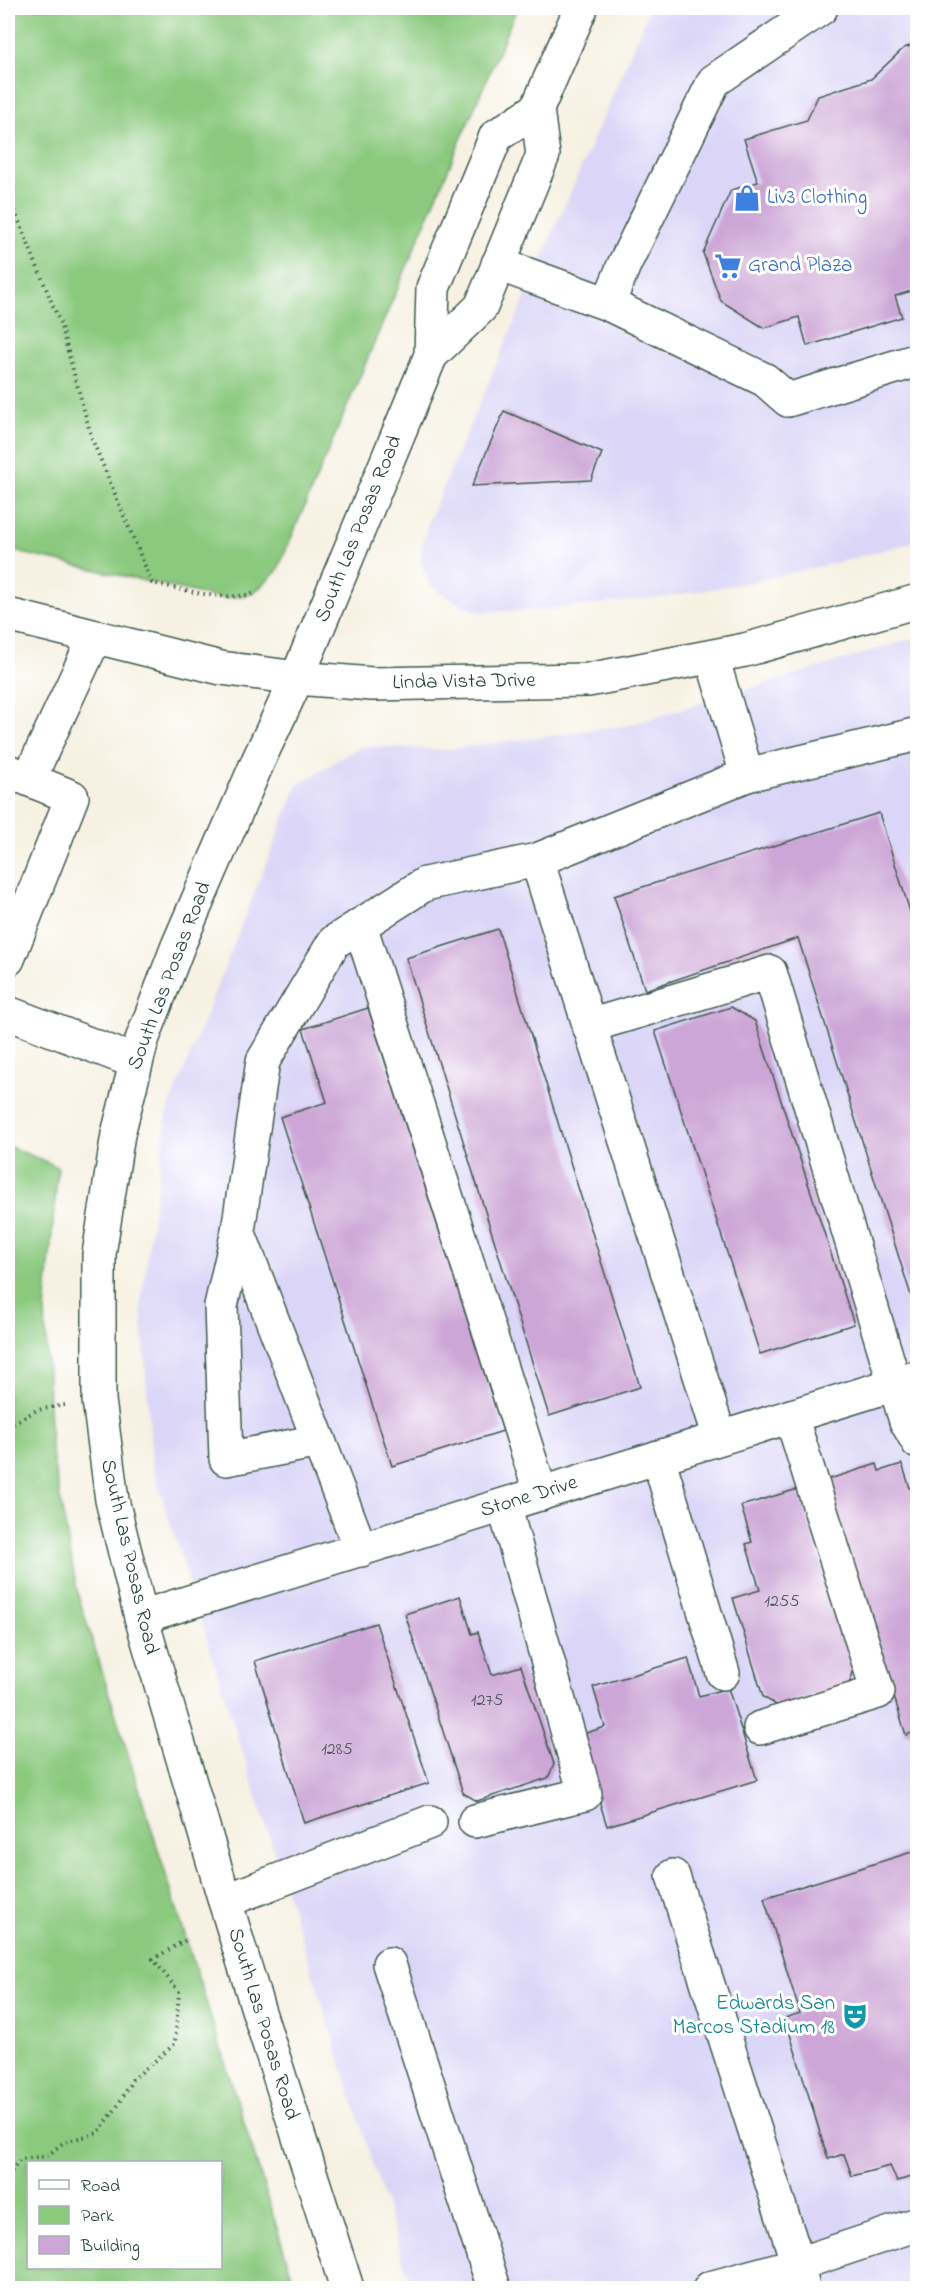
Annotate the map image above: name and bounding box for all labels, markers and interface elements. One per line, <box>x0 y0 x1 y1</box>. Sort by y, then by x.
shop icon: Liv3 Clothing <box>732 183 762 213</box>
place label: Liv3 Clothing <box>767 183 867 215</box>
supermarket icon: Grand Plaza <box>713 251 743 281</box>
place label: Grand Plaza <box>748 251 852 281</box>
street label: South Las Posas Road <box>308 431 410 627</box>
street label: Linda Vista Drive <box>392 666 536 698</box>
street label: South Las Posas Road <box>120 877 220 1074</box>
street label: South Las Posas Road <box>92 1457 166 1658</box>
street label: Stone Drive <box>477 1468 582 1526</box>
house number: 1255 <box>764 1589 800 1615</box>
house number: 1275 <box>471 1688 503 1714</box>
house number: 1285 <box>321 1737 353 1763</box>
street label: South Las Posas Road <box>220 1924 307 2124</box>
place label: Edwards San Marcos Stadium 18 <box>673 1989 835 2043</box>
theatre icon: Edwards San Marcos Stadium 18 <box>840 2001 870 2031</box>
legend <box>27 2161 222 2269</box>
text: Road <box>81 2174 120 2200</box>
text: Park <box>81 2204 114 2230</box>
text: Building <box>80 2234 140 2261</box>

